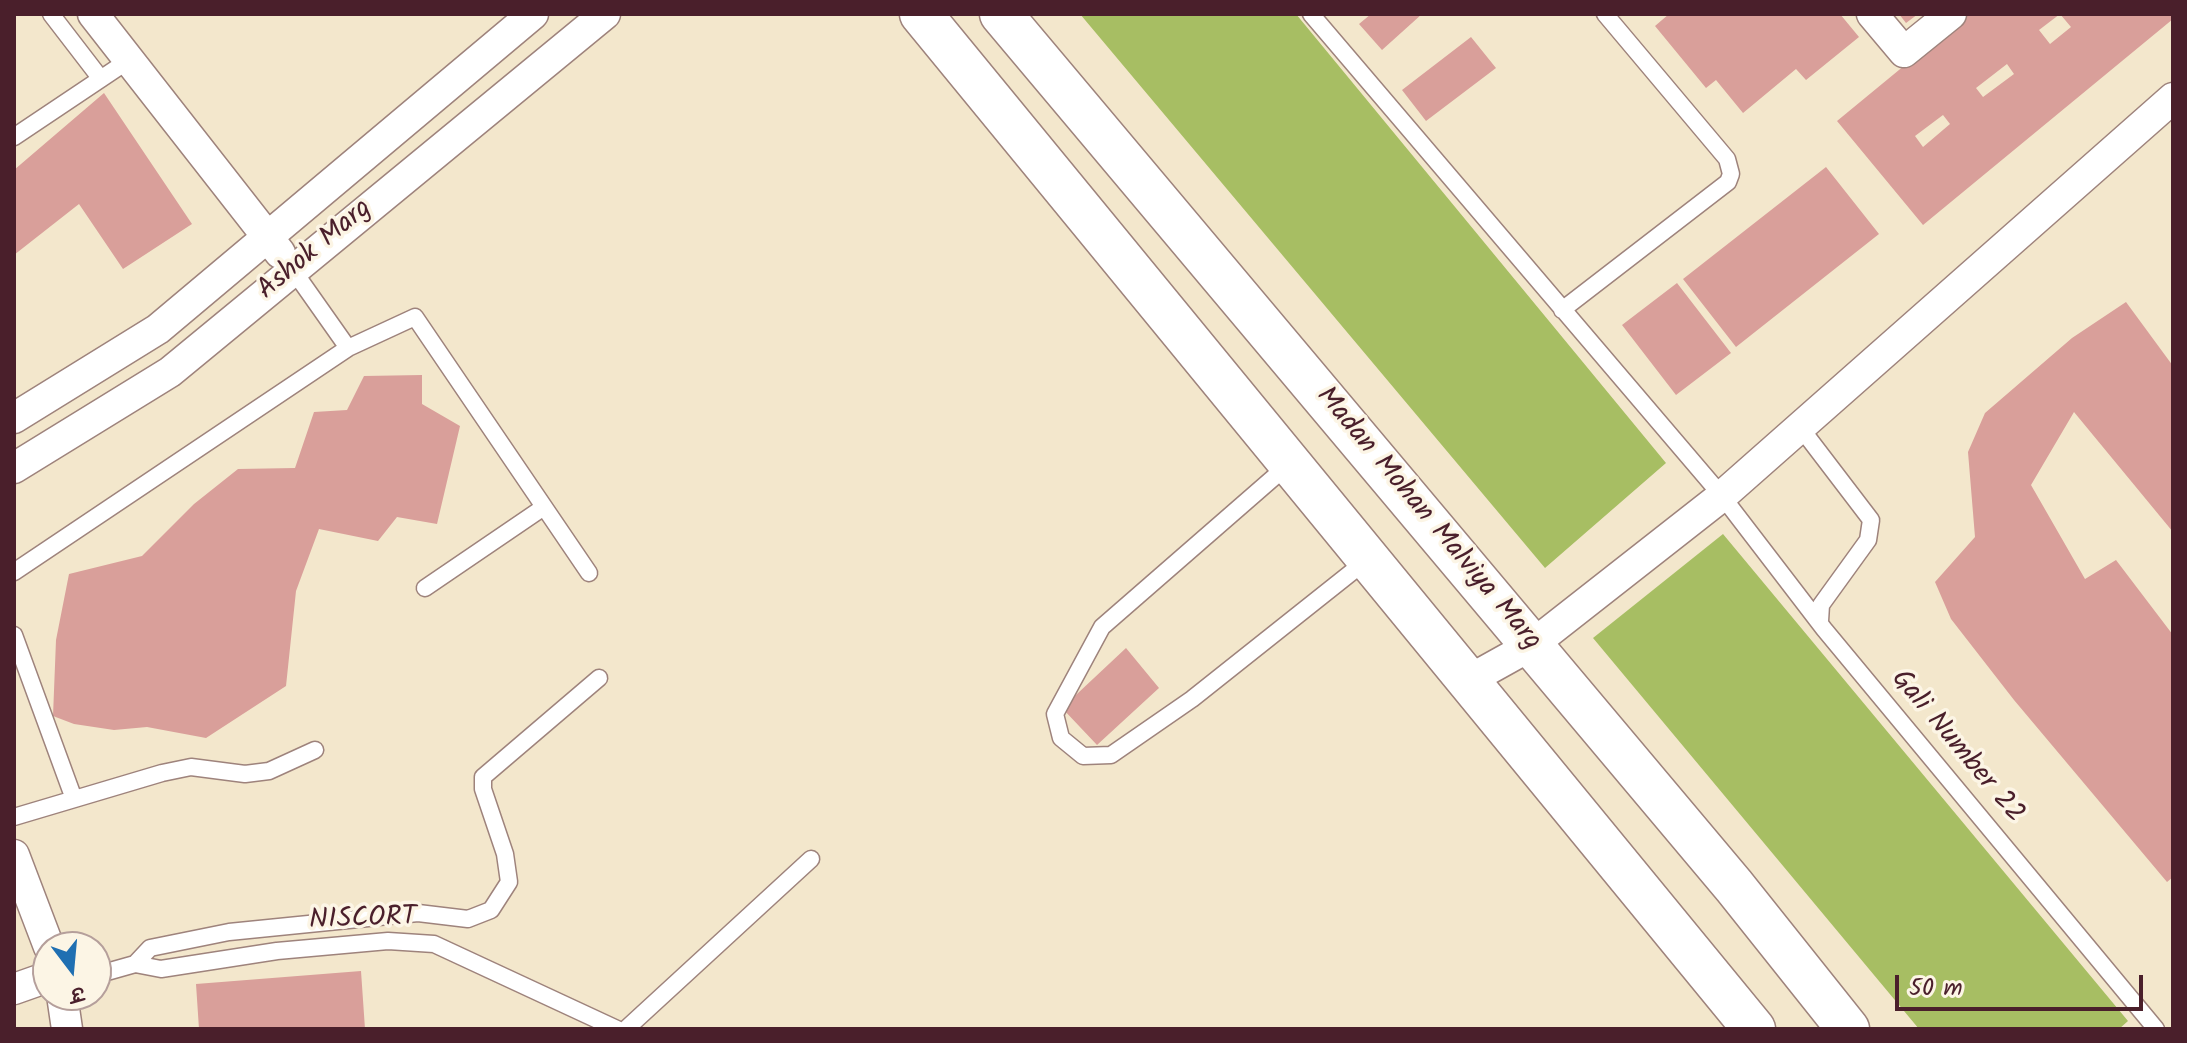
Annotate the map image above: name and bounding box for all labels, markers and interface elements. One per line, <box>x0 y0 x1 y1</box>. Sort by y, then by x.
street label: Ashok Marg <box>252 194 380 308</box>
street label: Madan Mohan Malviya Marg <box>1307 382 1547 658</box>
street label: Gali Number 22 <box>1882 664 2030 832</box>
street label: NISCORT <box>309 902 417 940</box>
north arrow <box>32 931 112 1011</box>
scale bar <box>1899 959 2147 1009</box>
text: 50 m <box>1909 969 1963 1008</box>
text: उ <box>67 974 90 1011</box>

